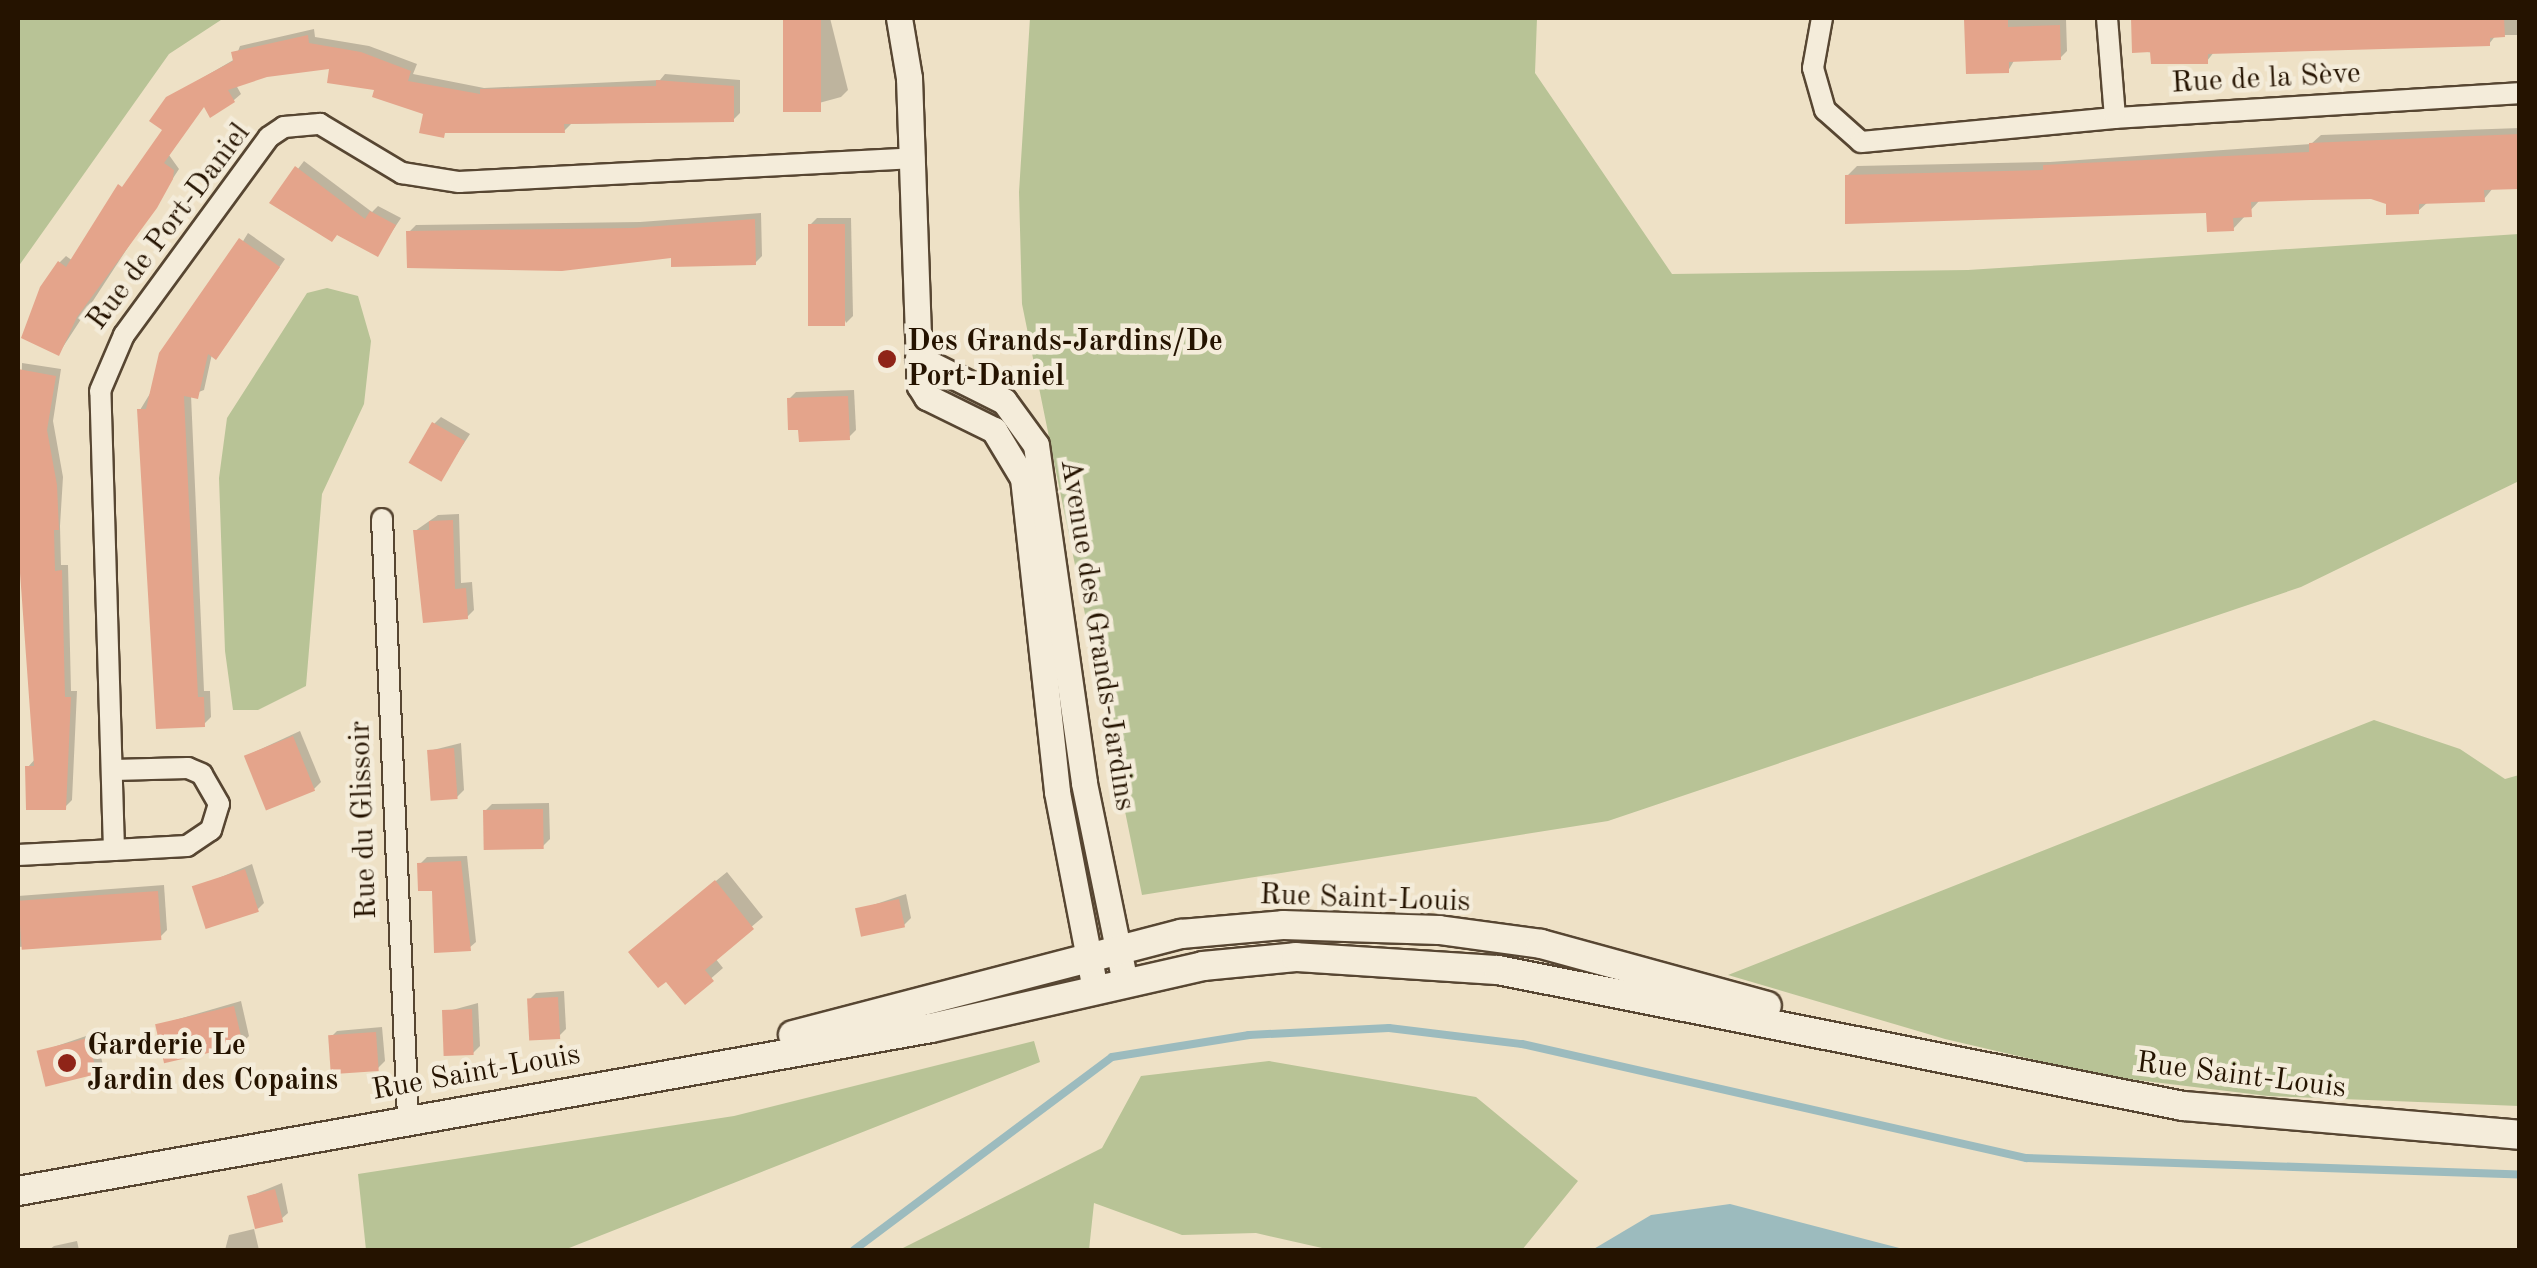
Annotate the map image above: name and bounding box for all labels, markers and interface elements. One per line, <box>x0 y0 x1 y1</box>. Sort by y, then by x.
street label: Rue de la Sève <box>2170 56 2362 102</box>
street label: Rue de Port-Daniel <box>80 116 258 338</box>
place label: Des Grands-Jardins/De Port-Daniel <box>907 324 1223 394</box>
marker: Des Grands-Jardins/De Port-Daniel <box>876 348 898 370</box>
street label: Avenue des Grands-Jardins <box>1051 457 1143 813</box>
street label: Rue du Glissoir <box>343 720 385 920</box>
street label: Rue Saint-Louis <box>1259 877 1471 921</box>
place label: Garderie Le Jardin des Copains <box>87 1028 338 1098</box>
street label: Rue Saint-Louis <box>369 1037 583 1109</box>
street label: Rue Saint-Louis <box>2134 1045 2348 1107</box>
marker: Garderie Le Jardin des Copains <box>56 1052 78 1074</box>

